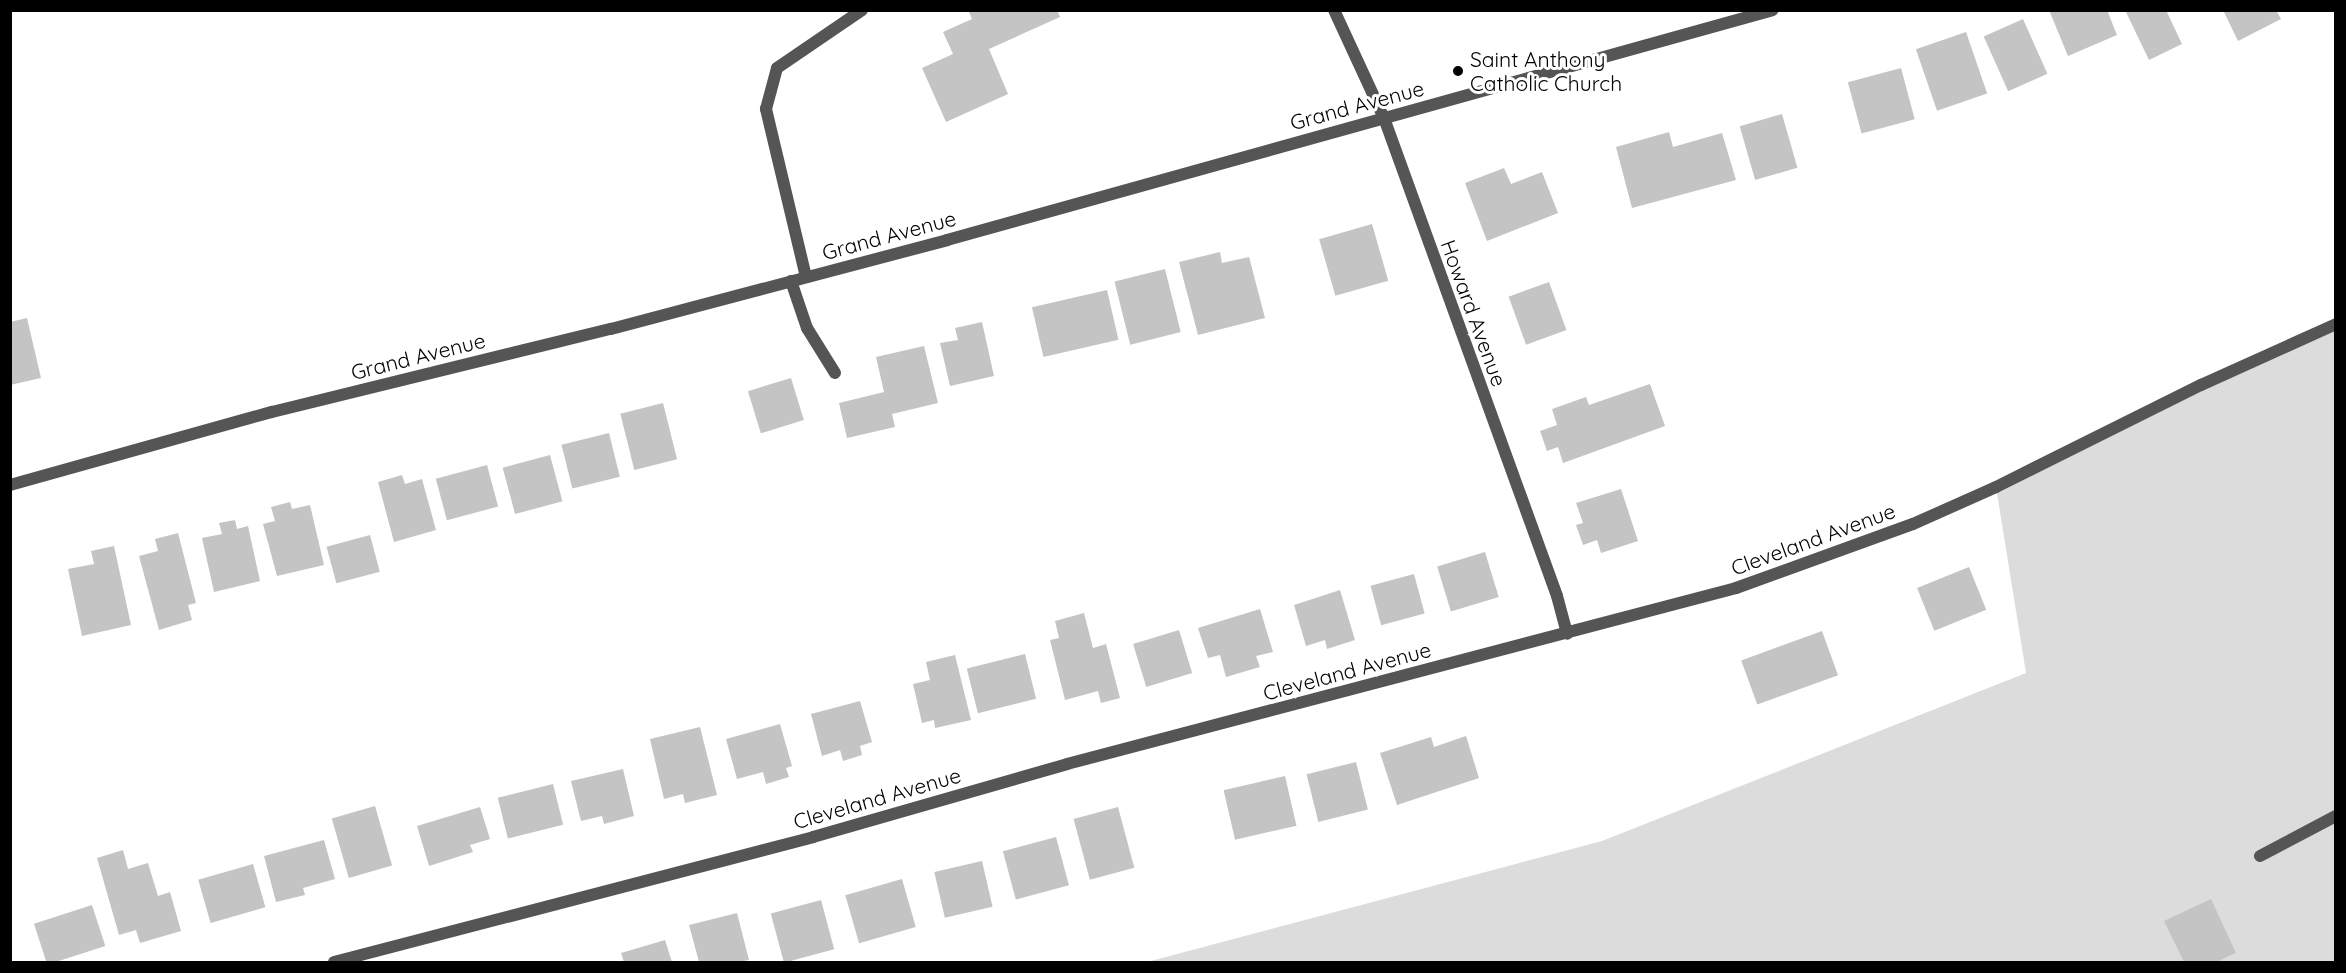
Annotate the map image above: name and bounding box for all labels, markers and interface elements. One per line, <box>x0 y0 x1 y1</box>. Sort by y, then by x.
place label: Saint Anthony Catholic Church <box>1470 46 1622 96</box>
marker: Saint Anthony Catholic Church <box>1451 64 1465 78</box>
street label: Grand Avenue <box>1287 75 1427 135</box>
street label: Grand Avenue <box>819 205 959 265</box>
street label: Howard Avenue <box>1436 236 1512 390</box>
street label: Grand Avenue <box>348 327 488 385</box>
street label: Cleveland Avenue <box>1727 498 1899 580</box>
street label: Cleveland Avenue <box>1260 636 1434 706</box>
street label: Cleveland Avenue <box>790 762 964 834</box>

